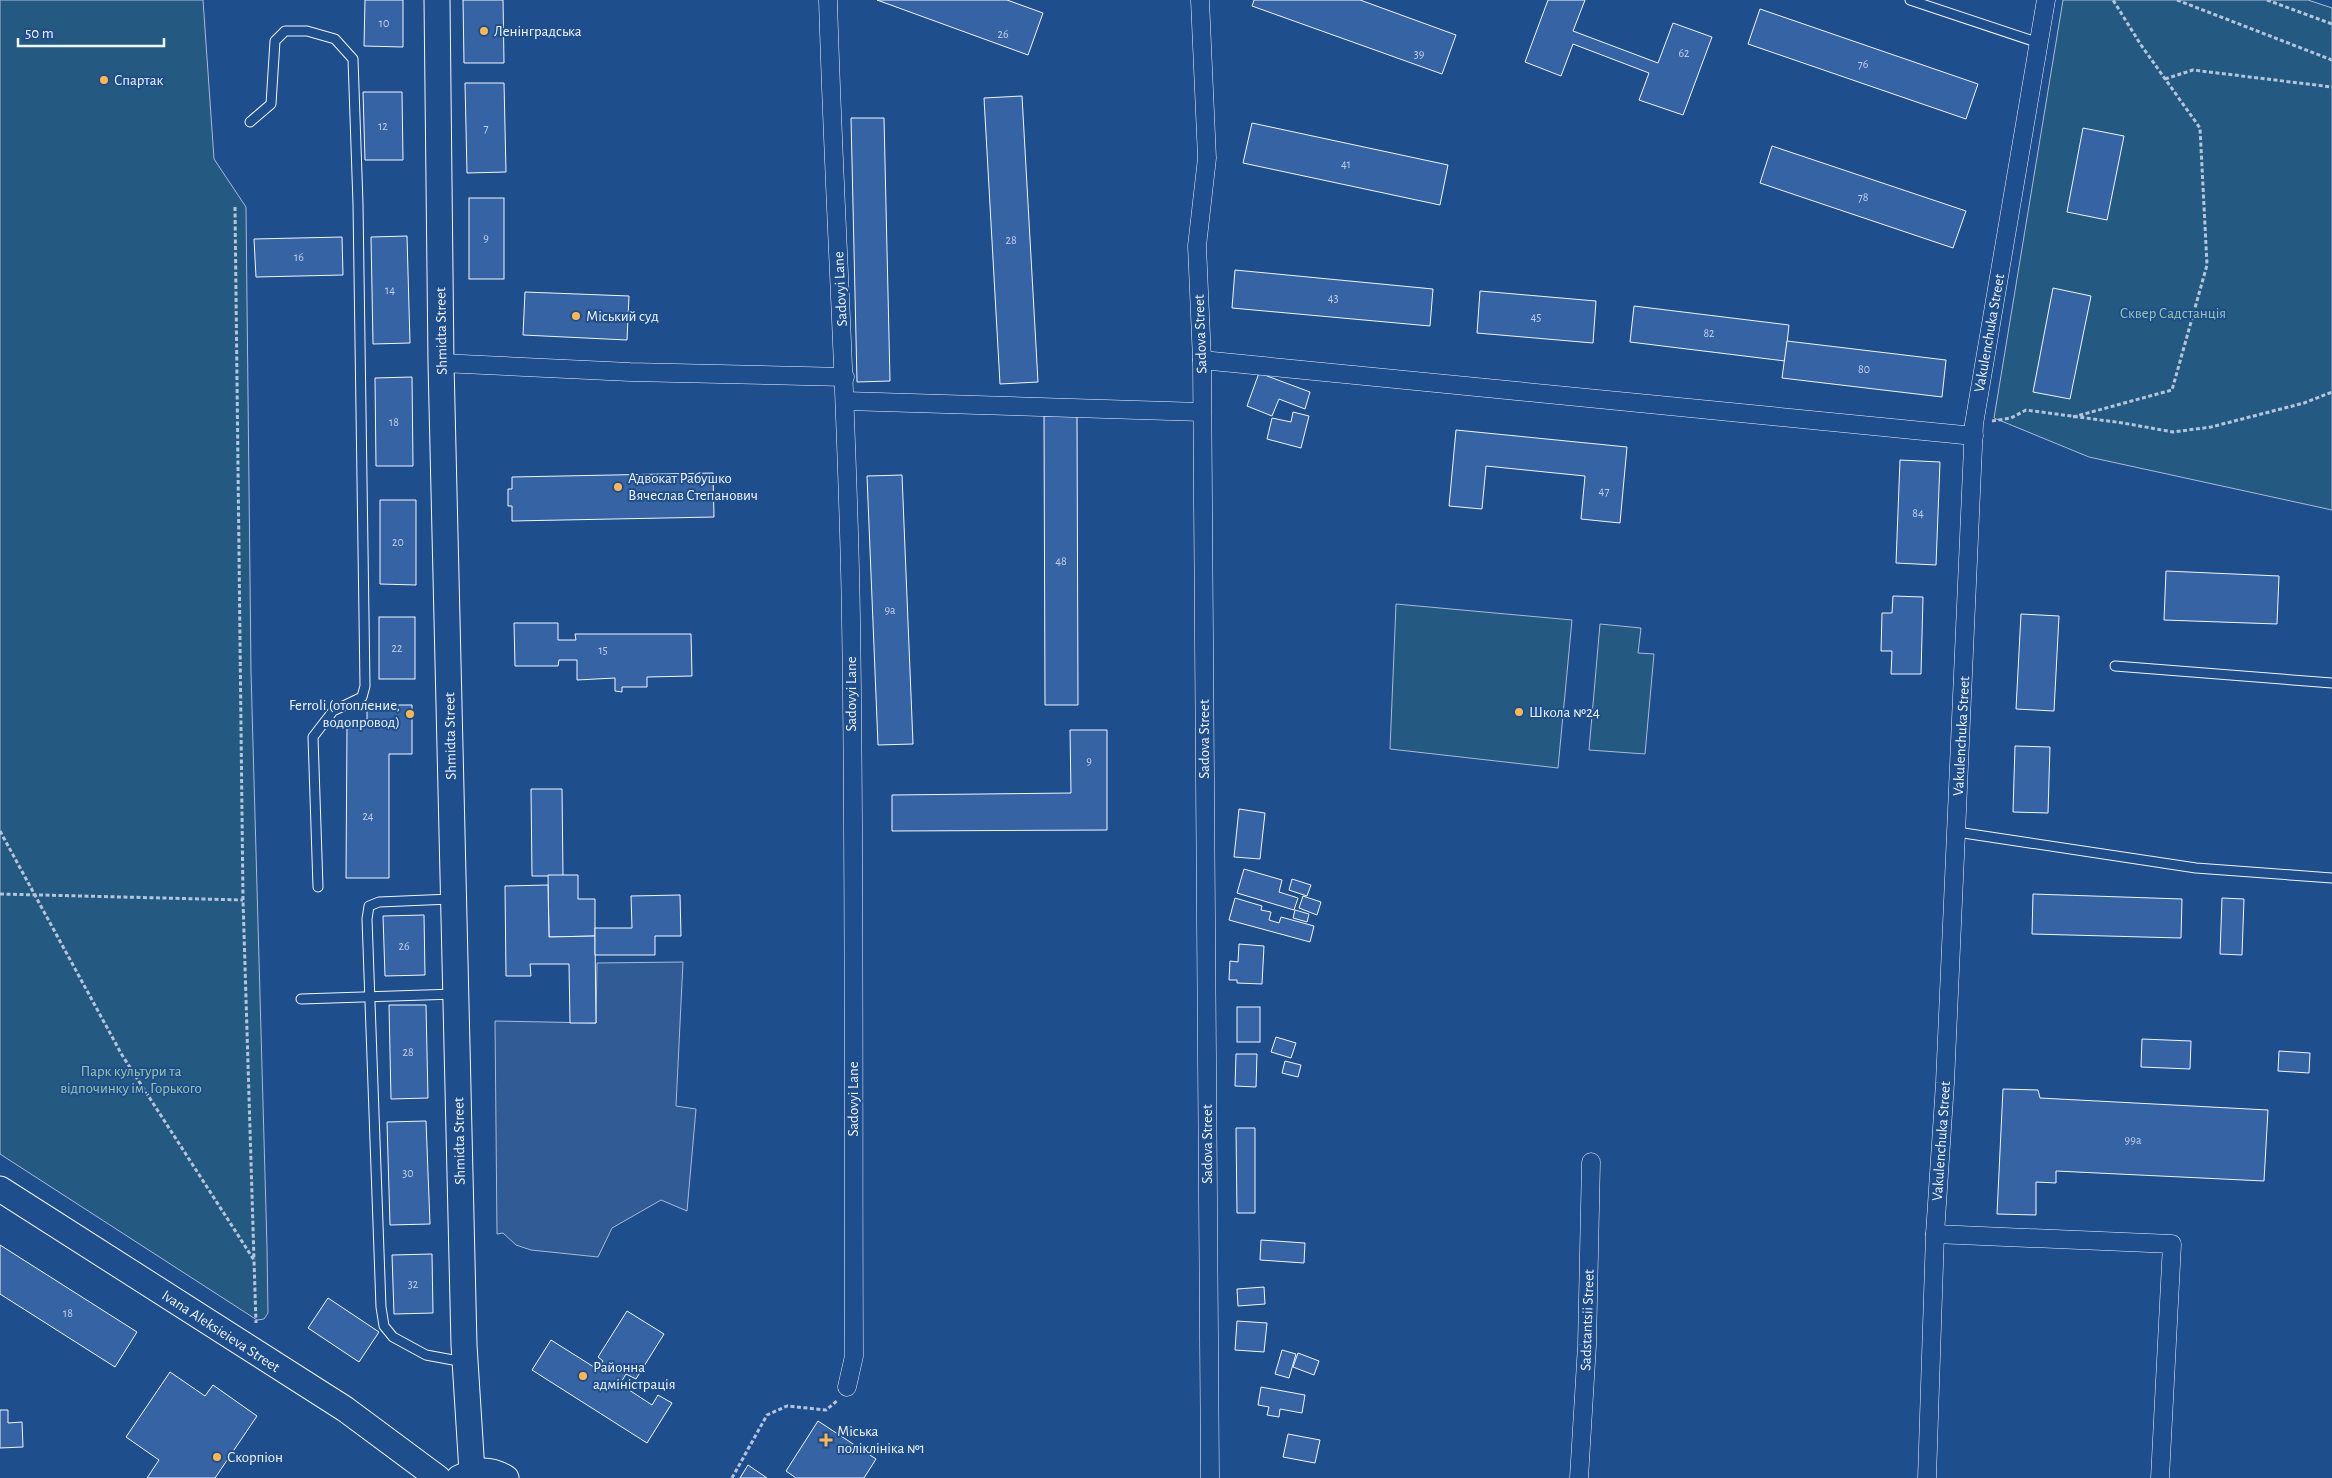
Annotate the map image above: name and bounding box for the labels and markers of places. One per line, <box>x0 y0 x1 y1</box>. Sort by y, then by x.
place label: Ленінградська <box>494 24 582 39</box>
marker: Ленінградська <box>478 25 490 37</box>
place label: Спартак <box>114 73 163 88</box>
marker: Спартак <box>98 74 110 86</box>
place label: Міський суд <box>586 309 659 324</box>
marker: Міський суд <box>570 310 582 322</box>
place label: Адвокат Рабушко Вячеслав Степанович <box>628 471 758 503</box>
marker: Адвокат Рабушко Вячеслав Степанович <box>612 481 624 493</box>
place label: Ferroli (отопление, водопровод) <box>289 698 400 730</box>
place label: Школа №24 <box>1529 705 1600 720</box>
marker: Школа №24 <box>1513 706 1525 718</box>
marker: Ferroli (отопление, водопровод) <box>404 708 416 720</box>
place label: Районна адміністрація <box>593 1360 676 1392</box>
marker: Районна адміністрація <box>577 1370 589 1382</box>
place label: Міська поліклініка №1 <box>837 1424 925 1456</box>
marker: Міська поліклініка №1 <box>819 1433 833 1447</box>
place label: Скорпіон <box>227 1450 283 1465</box>
marker: Скорпіон <box>211 1451 223 1463</box>

